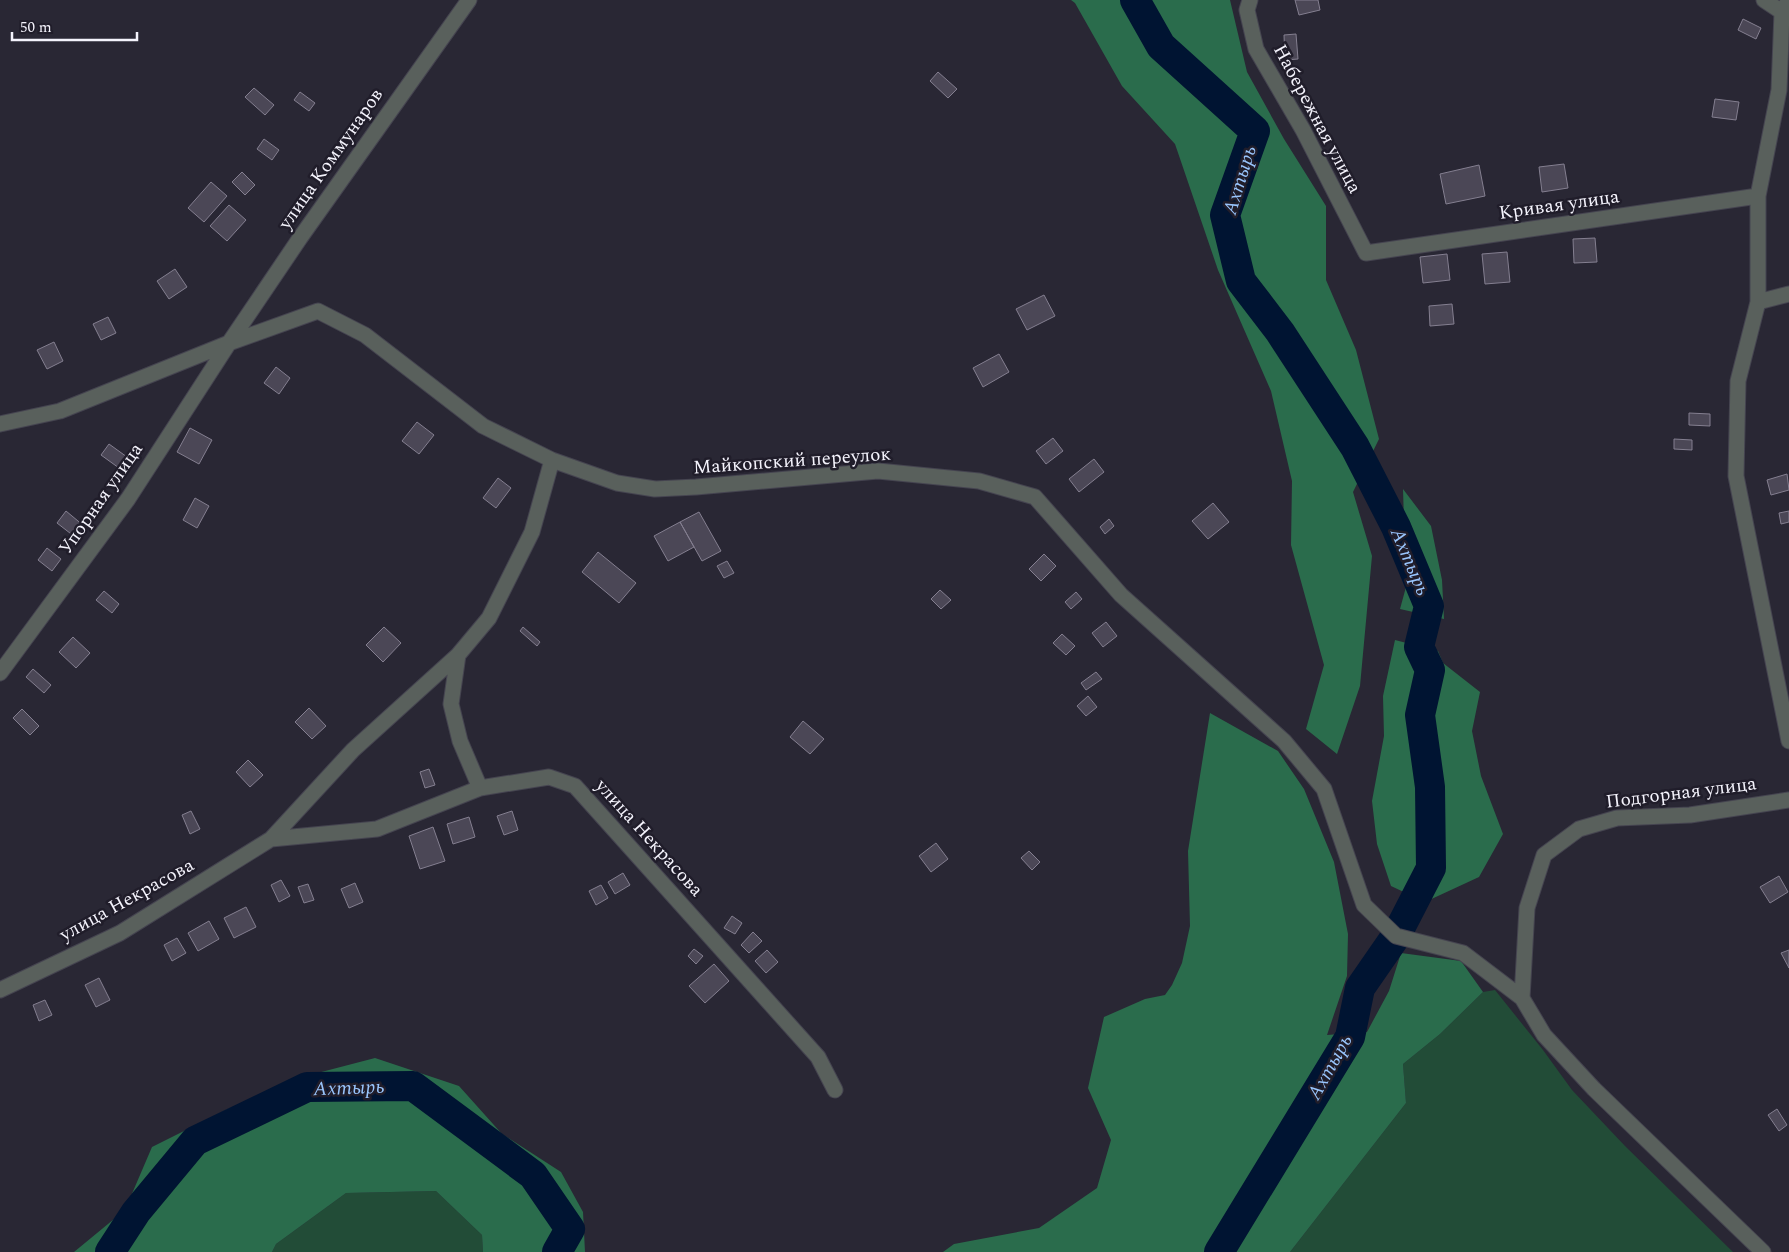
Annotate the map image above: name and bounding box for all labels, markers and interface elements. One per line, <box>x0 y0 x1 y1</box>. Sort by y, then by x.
scale bar <box>12 10 138 42</box>
text: 50 m <box>20 16 52 39</box>
street label: Набережная улица <box>1265 39 1369 200</box>
street label: улица Коммунаров <box>271 82 391 236</box>
water label: Ахтырь <box>1215 142 1265 219</box>
street label: Кривая улица <box>1497 182 1622 228</box>
street label: Упорная улица <box>52 436 151 561</box>
street label: Майкопский переулок <box>692 440 892 482</box>
water label: Ахтырь <box>1382 522 1438 601</box>
street label: Подгорная улица <box>1604 769 1759 817</box>
street label: улица Некрасова <box>587 772 710 904</box>
street label: улица Некрасова <box>53 851 200 950</box>
water label: Ахтырь <box>1299 1029 1360 1106</box>
water label: Ахтырь <box>312 1072 385 1104</box>

